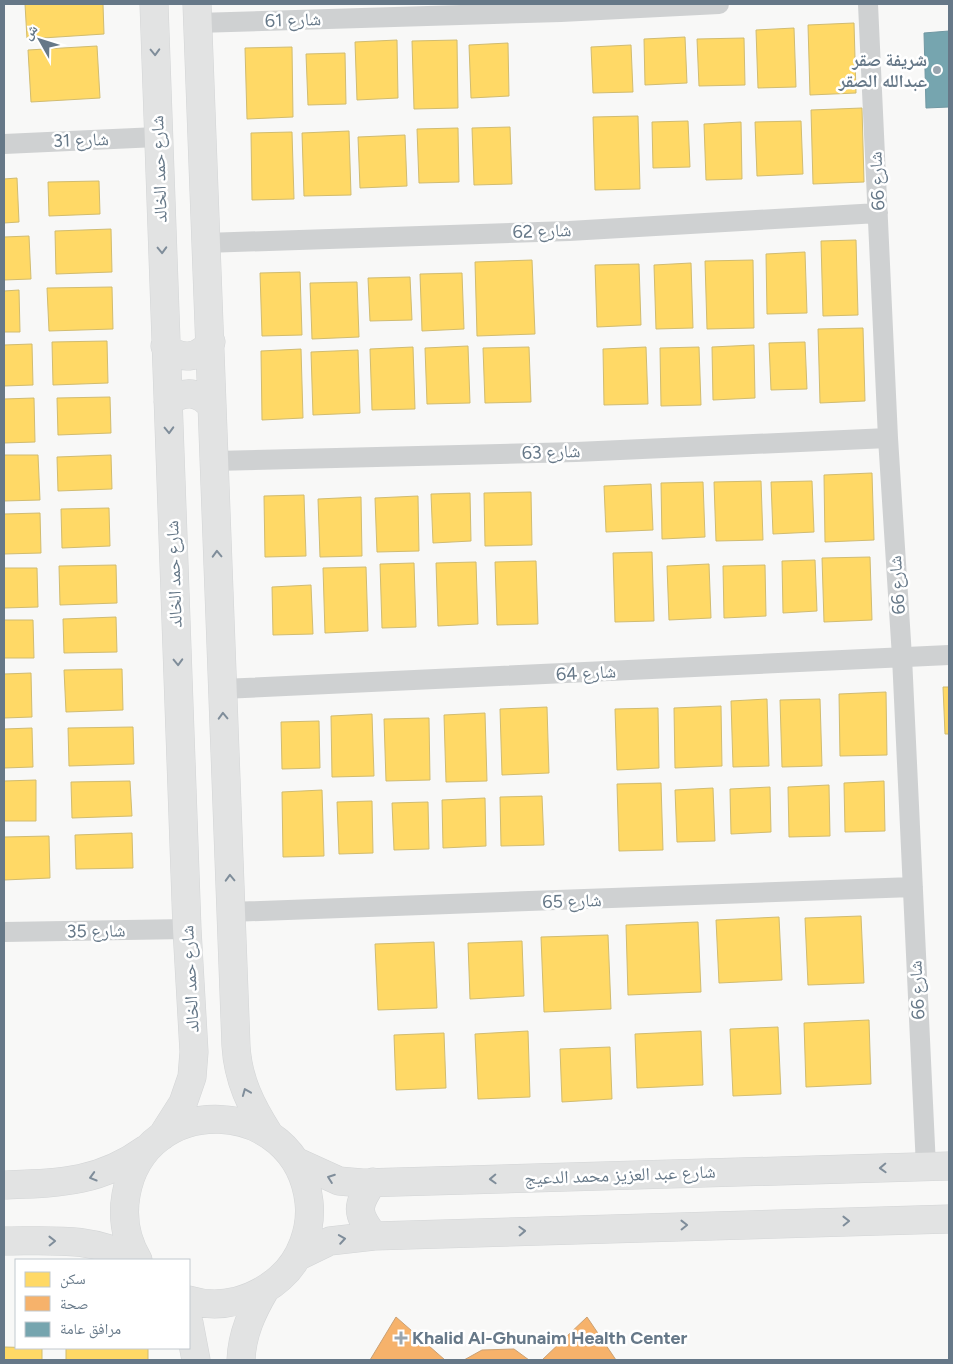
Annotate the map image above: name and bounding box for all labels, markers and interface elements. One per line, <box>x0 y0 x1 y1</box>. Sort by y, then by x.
street label: شارع 61 <box>264 8 322 32</box>
north arrow <box>15 15 65 65</box>
text: ش <box>19 21 42 43</box>
one-way arrow <box>150 49 160 57</box>
place label: شريفة صقر عبدالله الصقر <box>838 49 927 92</box>
marker: شريفة صقر عبدالله الصقر <box>931 64 943 76</box>
street label: شارع حمد الخالد <box>146 115 172 223</box>
street label: شارع 31 <box>53 128 109 152</box>
street label: شارع 66 <box>864 151 890 211</box>
street label: شارع 62 <box>512 219 572 243</box>
one-way arrow <box>156 246 167 254</box>
one-way arrow <box>164 426 174 434</box>
street label: شارع 63 <box>521 440 581 464</box>
street label: شارع حمد الخالد <box>161 520 187 628</box>
one-way arrow <box>212 549 223 557</box>
street label: شارع 66 <box>884 555 910 615</box>
one-way arrow <box>172 658 183 666</box>
street label: شارع 64 <box>555 660 617 686</box>
one-way arrow <box>218 712 228 720</box>
one-way arrow <box>224 874 235 882</box>
street label: شارع 65 <box>542 889 602 913</box>
street label: شارع 35 <box>66 919 126 943</box>
street label: شارع حمد الخالد <box>176 925 204 1033</box>
street label: شارع 66 <box>904 960 930 1020</box>
one-way arrow <box>241 1088 252 1097</box>
street label: شارع عبد العزيز محمد الدعيج <box>524 1161 716 1190</box>
one-way arrow <box>879 1162 887 1173</box>
one-way arrow <box>89 1171 97 1181</box>
one-way arrow <box>328 1174 336 1184</box>
one-way arrow <box>489 1174 496 1184</box>
one-way arrow <box>843 1216 851 1226</box>
one-way arrow <box>680 1220 688 1230</box>
one-way arrow <box>518 1226 526 1236</box>
one-way arrow <box>338 1234 346 1244</box>
one-way arrow <box>49 1236 57 1246</box>
legend <box>15 1259 190 1349</box>
text: سكن <box>60 1270 86 1289</box>
text: صحة <box>60 1295 89 1313</box>
text: مرافق عامة <box>60 1320 121 1339</box>
place label: Khalid Al-Ghunaim Health Center <box>412 1327 688 1349</box>
marker: Khalid Al-Ghunaim Health Center <box>394 1331 408 1345</box>

